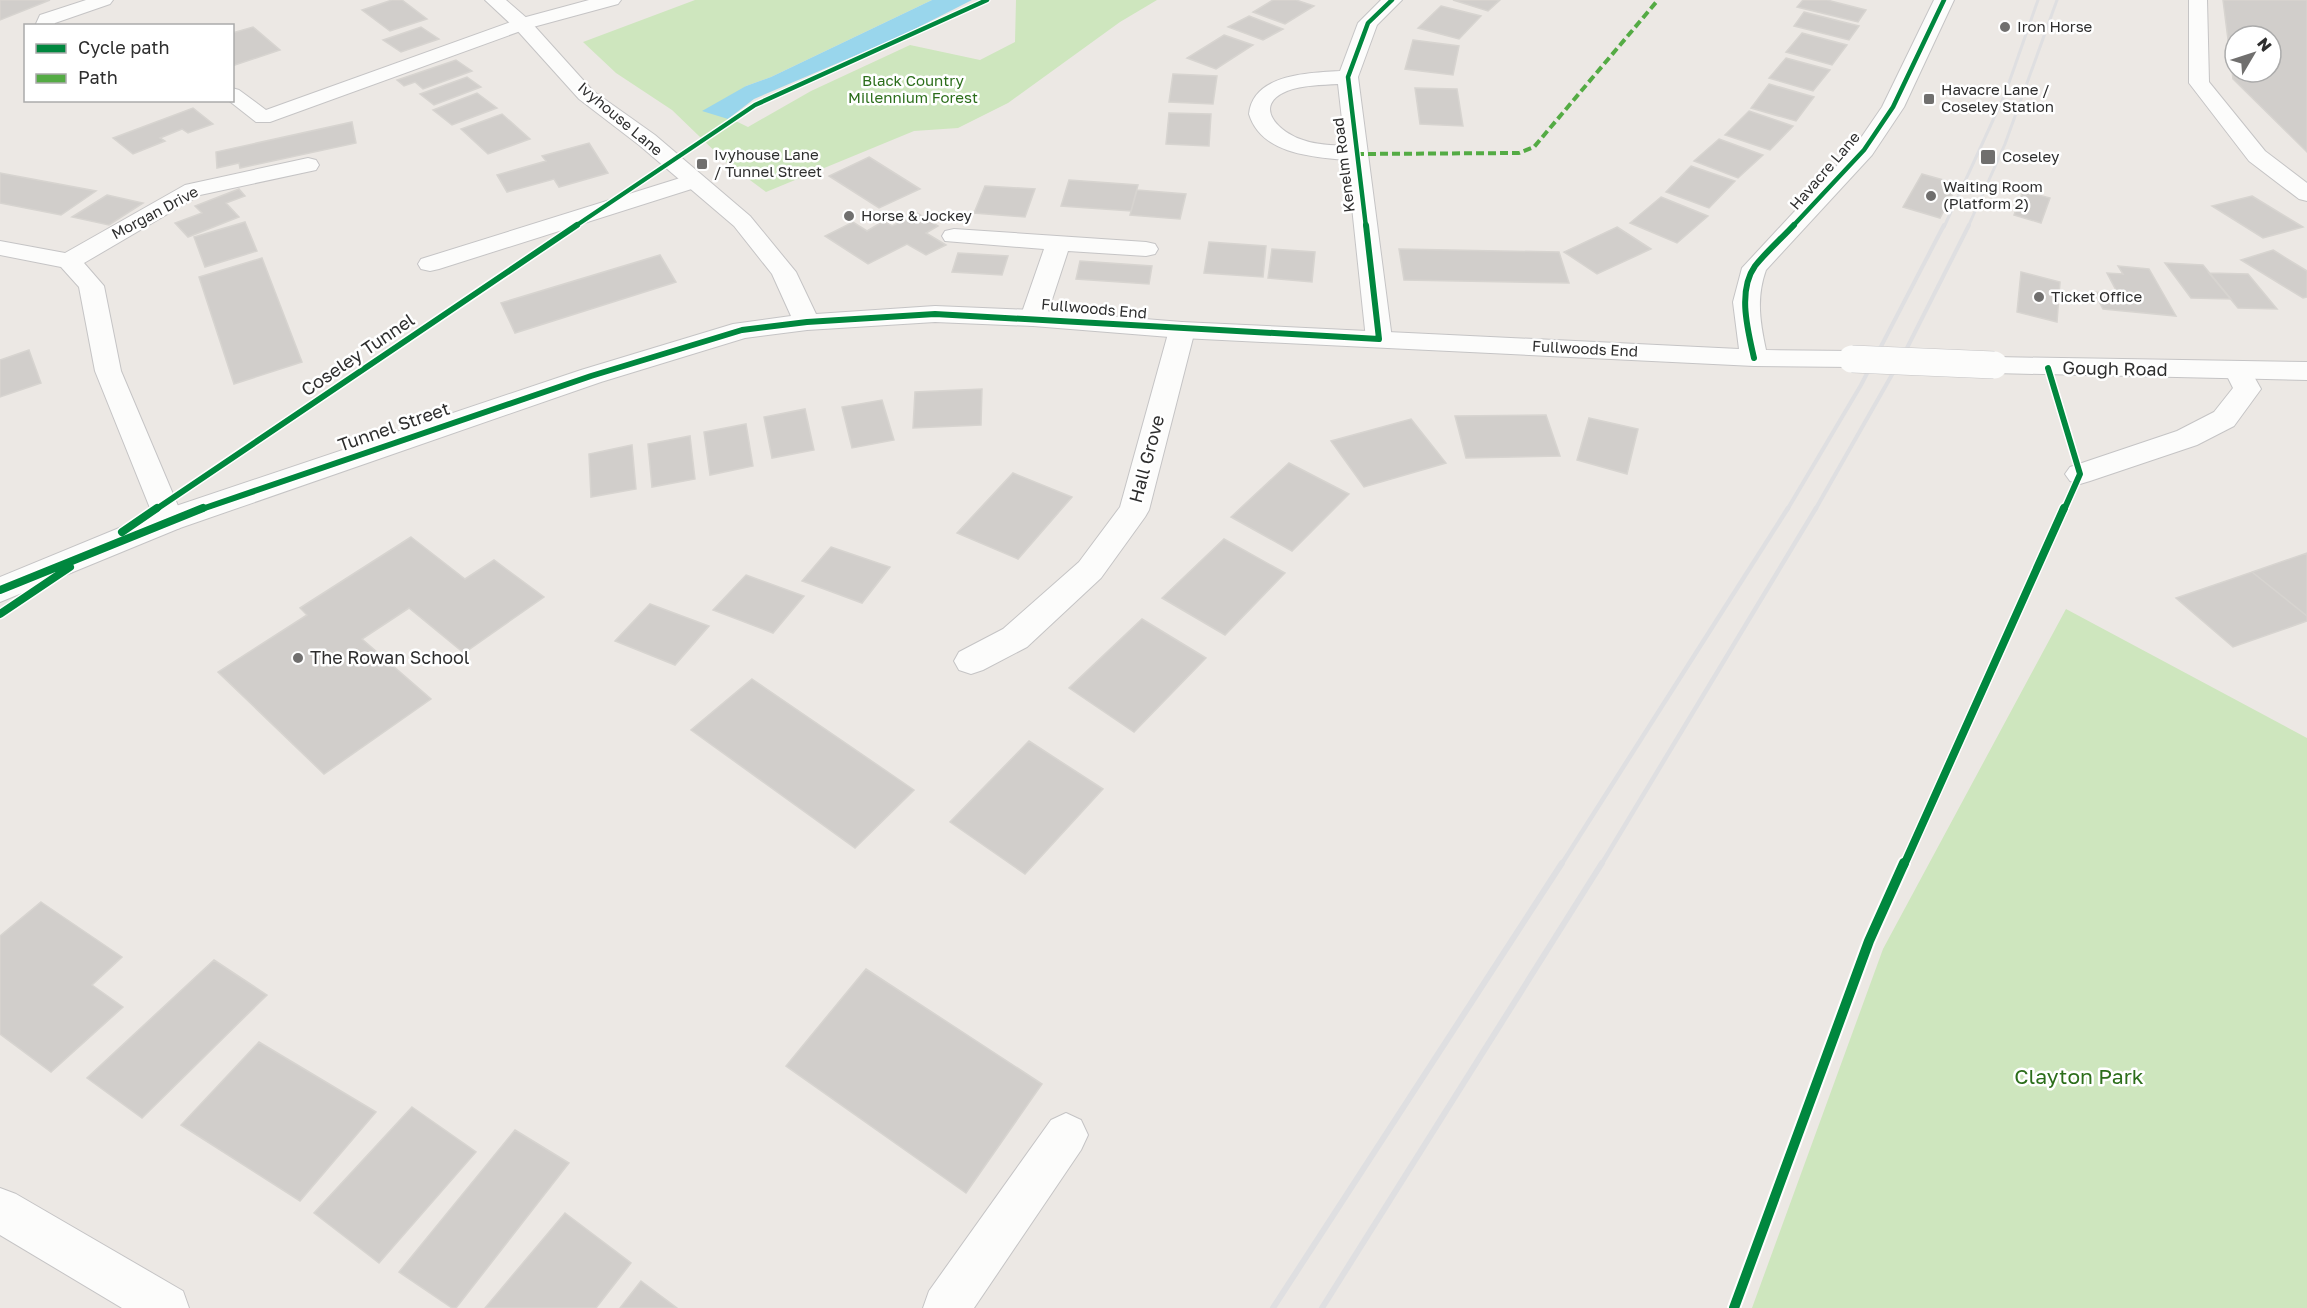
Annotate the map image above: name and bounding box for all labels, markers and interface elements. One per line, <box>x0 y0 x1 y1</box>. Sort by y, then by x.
place label: Iron Horse <box>2017 17 2093 35</box>
marker: Iron Horse <box>1998 20 2012 34</box>
legend <box>24 24 234 102</box>
north arrow <box>2223 24 2283 84</box>
text: N <box>2253 34 2276 56</box>
text: Cycle path <box>78 36 170 58</box>
text: Path <box>78 66 118 88</box>
park label: Black Country Millennium Forest <box>848 71 978 106</box>
street label: Ivyhouse Lane <box>575 78 667 159</box>
place label: Havacre Lane / Coseley Station <box>1941 80 2054 115</box>
marker: Havacre Lane / Coseley Station <box>1922 92 1936 106</box>
street label: Kenelm Road <box>1328 117 1358 213</box>
street label: Havacre Lane <box>1785 127 1863 213</box>
place label: Ivyhouse Lane / Tunnel Street <box>714 145 822 180</box>
place label: Coseley <box>2002 147 2060 165</box>
marker: Coseley <box>1979 148 1997 166</box>
marker: Ivyhouse Lane / Tunnel Street <box>695 157 709 171</box>
place label: Waiting Room (Platform 2) <box>1943 177 2043 212</box>
street label: Morgan Drive <box>108 182 201 242</box>
marker: Waiting Room (Platform 2) <box>1924 189 1938 203</box>
place label: Horse & Jockey <box>861 206 973 224</box>
marker: Horse & Jockey <box>842 209 856 223</box>
place label: Ticket Office <box>2051 287 2143 305</box>
marker: Ticket Office <box>2032 290 2046 304</box>
street label: Fullwoods End <box>1041 294 1148 322</box>
street label: Coseley Tunnel <box>297 308 419 400</box>
street label: Fullwoods End <box>1532 336 1638 360</box>
street label: Gough Road <box>2062 356 2168 380</box>
street label: Tunnel Street <box>335 397 452 455</box>
street label: Hall Grove <box>1124 412 1168 505</box>
place label: The Rowan School <box>310 646 470 668</box>
marker: The Rowan School <box>291 651 305 665</box>
park label: Clayton Park <box>2014 1063 2144 1089</box>

